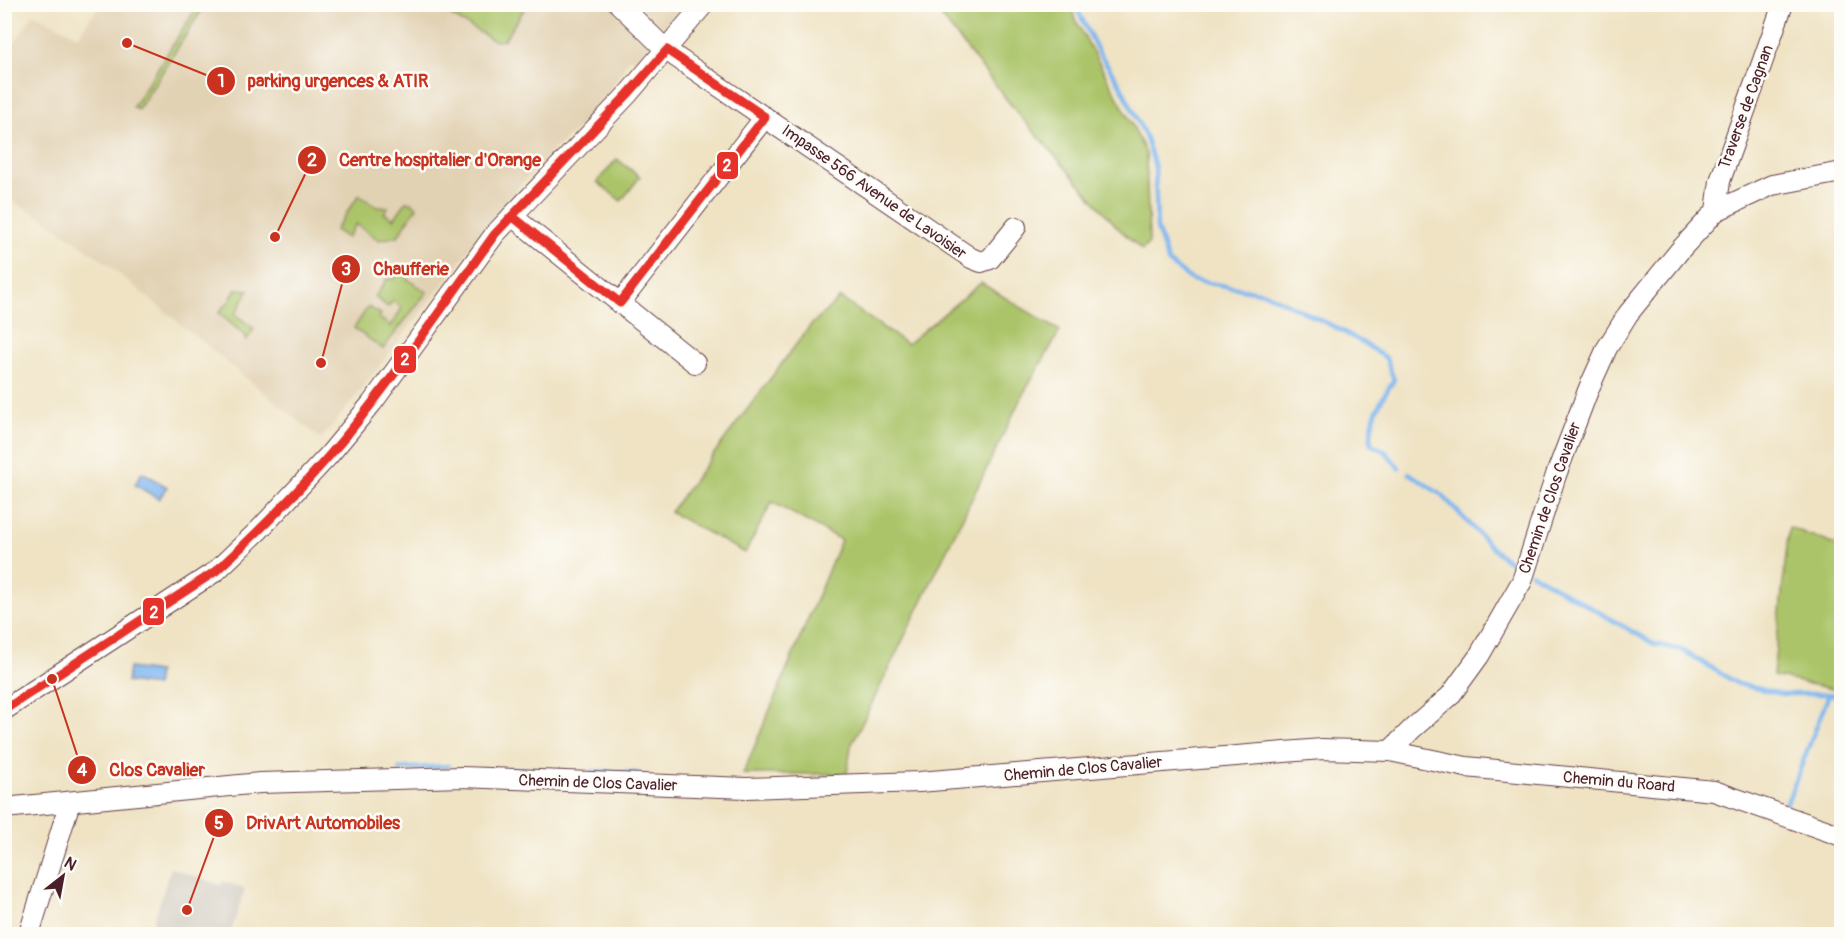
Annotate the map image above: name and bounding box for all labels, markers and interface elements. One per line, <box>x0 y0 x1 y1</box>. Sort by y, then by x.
street label: Traverse de Cagnan <box>1714 42 1778 172</box>
callout: parking urgences & ATIR <box>206 63 441 99</box>
text: 1 <box>217 70 225 93</box>
text: parking urgences & ATIR <box>247 70 429 93</box>
street label: Impasse 566 Avenue de Lavoisier <box>778 120 970 264</box>
callout: Centre hospitalier d'Orange <box>297 142 553 178</box>
text: 2 <box>307 149 317 172</box>
text: Centre hospitalier d'Orange <box>339 149 542 172</box>
line badge: 2 <box>716 151 739 180</box>
text: 2 <box>723 156 732 176</box>
callout: Chaufferie <box>331 251 461 287</box>
text: 3 <box>341 258 351 281</box>
text: Chaufferie <box>373 258 450 281</box>
line badge: 2 <box>393 345 417 374</box>
text: 2 <box>401 350 410 370</box>
street label: Chemin de Clos Cavalier <box>1515 419 1585 576</box>
line badge: 2 <box>142 597 165 626</box>
text: 2 <box>150 603 159 623</box>
callout: Clos Cavalier <box>67 752 217 788</box>
street label: Chemin de Clos Cavalier <box>1003 752 1163 786</box>
text: 4 <box>77 759 88 782</box>
text: Clos Cavalier <box>109 759 205 782</box>
street label: Chemin du Roard <box>1562 767 1676 797</box>
street label: Chemin de Clos Cavalier <box>518 770 678 796</box>
callout: DrivArt Automobiles <box>204 805 412 841</box>
text: 5 <box>214 812 224 835</box>
text: DrivArt Automobiles <box>246 812 401 835</box>
north arrow <box>33 846 93 906</box>
text: N <box>60 853 80 875</box>

